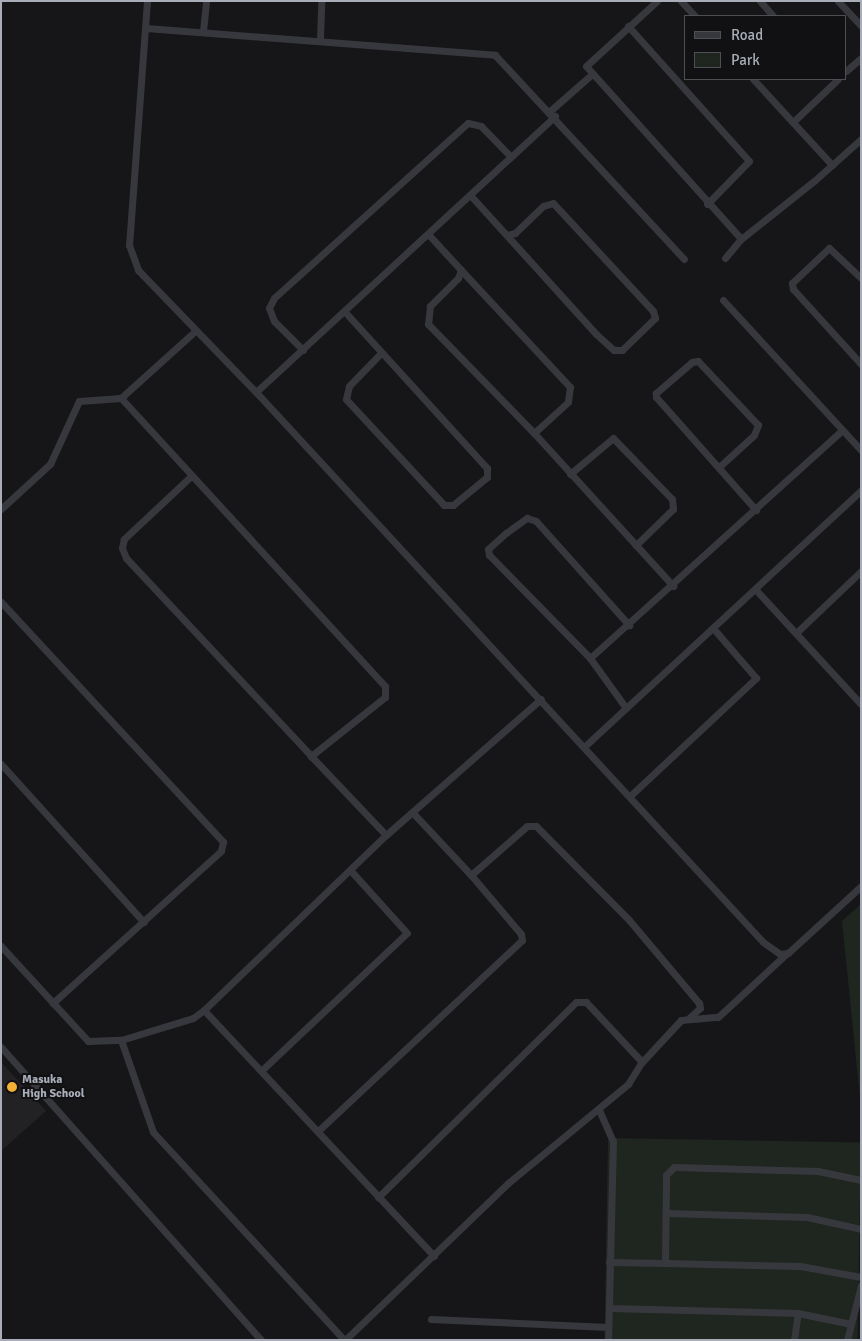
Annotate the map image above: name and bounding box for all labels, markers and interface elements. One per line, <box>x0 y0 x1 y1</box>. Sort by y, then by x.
legend <box>684 15 847 80</box>
text: Road <box>731 26 763 44</box>
text: Park <box>731 51 760 69</box>
place label: Masuka High School <box>22 1073 85 1101</box>
marker: Masuka High School <box>6 1081 18 1093</box>

